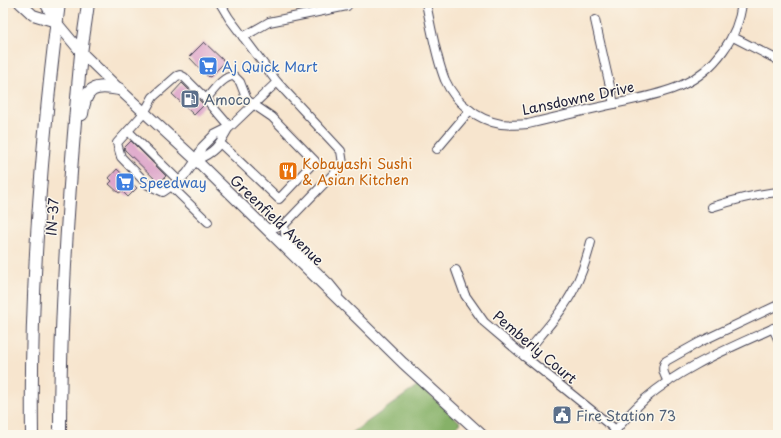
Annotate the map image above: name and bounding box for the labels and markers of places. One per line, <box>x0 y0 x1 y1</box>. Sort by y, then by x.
supermarket icon: Aj Quick Mart <box>197 55 219 77</box>
place label: Aj Quick Mart <box>222 56 318 77</box>
fuel station icon: Amoco <box>179 88 201 110</box>
place label: Amoco <box>204 89 251 110</box>
place label: Kobayashi Sushi & Asian Kitchen <box>302 153 412 190</box>
restaurant icon: Kobayashi Sushi & Asian Kitchen <box>277 160 299 182</box>
supermarket icon: Speedway <box>114 171 136 193</box>
place label: Speedway <box>139 172 207 193</box>
public building icon: Fire Station 73 <box>551 404 573 426</box>
place label: Fire Station 73 <box>576 405 676 426</box>

